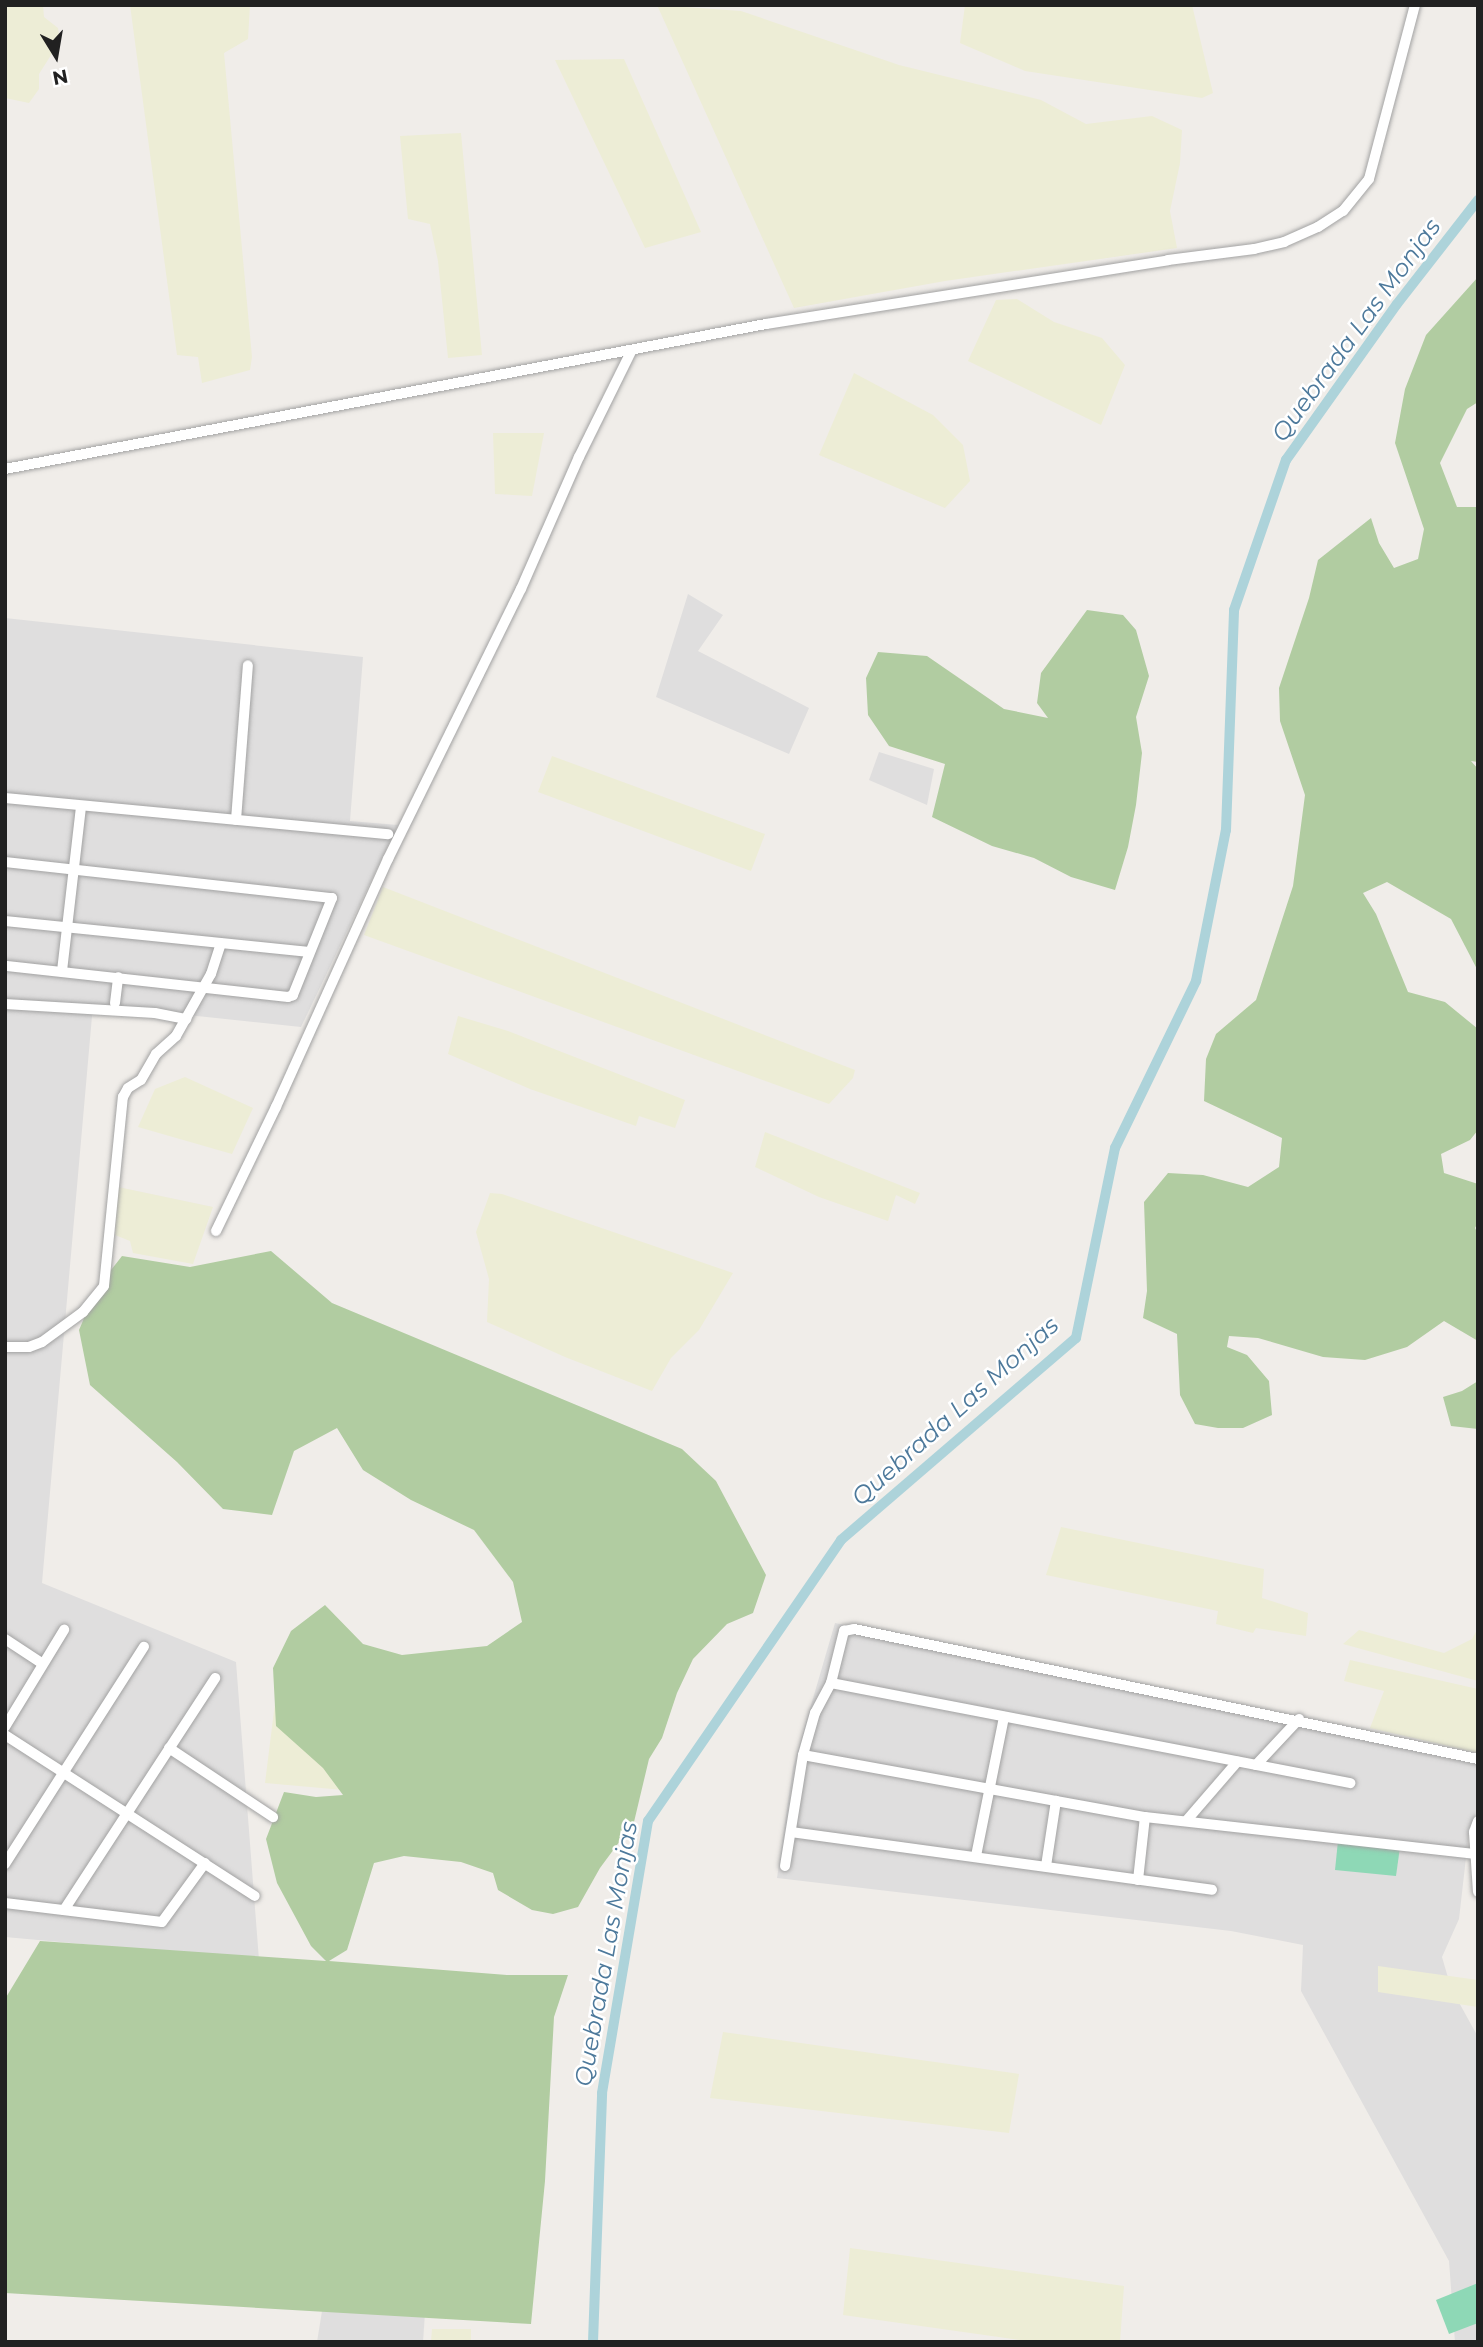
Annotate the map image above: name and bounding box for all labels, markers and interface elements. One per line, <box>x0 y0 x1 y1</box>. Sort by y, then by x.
north arrow <box>21 21 91 91</box>
text: N <box>50 64 70 90</box>
water label: Quebrada Las Monjas <box>1265 213 1447 447</box>
water label: Quebrada Las Monjas <box>846 1310 1064 1512</box>
water label: Quebrada Las Monjas <box>569 1819 643 2089</box>

